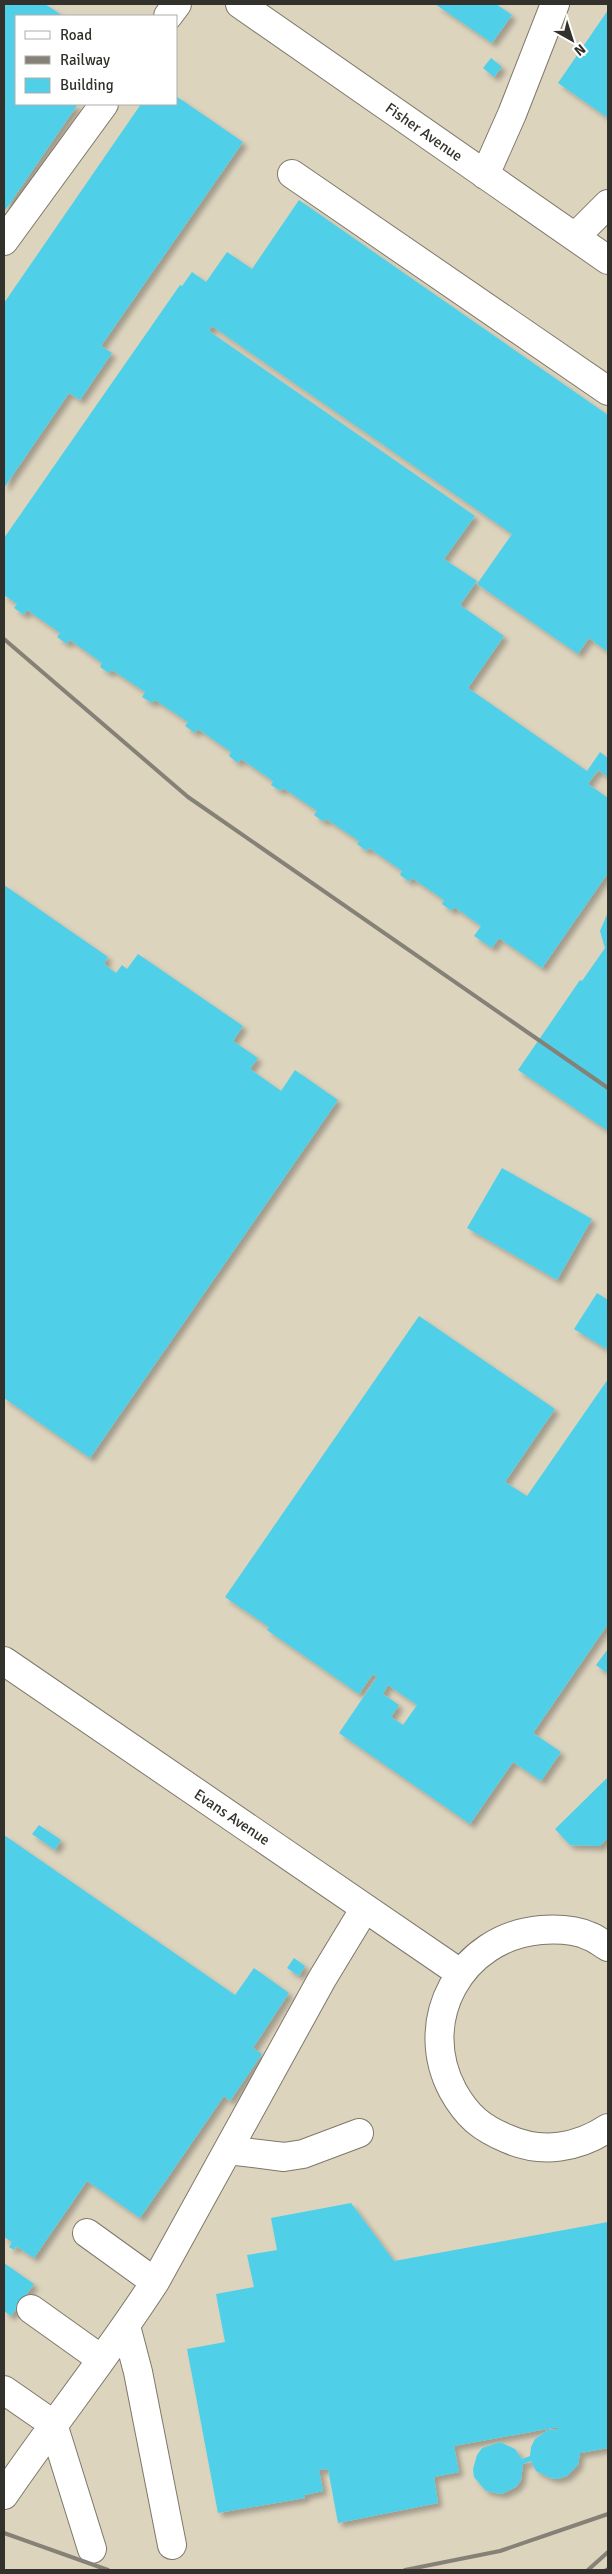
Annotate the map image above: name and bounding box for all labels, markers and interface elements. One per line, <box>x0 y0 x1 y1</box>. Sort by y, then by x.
legend <box>15 15 178 105</box>
north arrow <box>547 15 597 65</box>
text: Road <box>60 26 92 44</box>
text: N <box>571 40 589 59</box>
text: Railway <box>60 51 110 69</box>
text: Building <box>60 76 114 94</box>
street label: Fisher Avenue <box>382 99 466 165</box>
street label: Evans Avenue <box>191 1785 273 1849</box>

